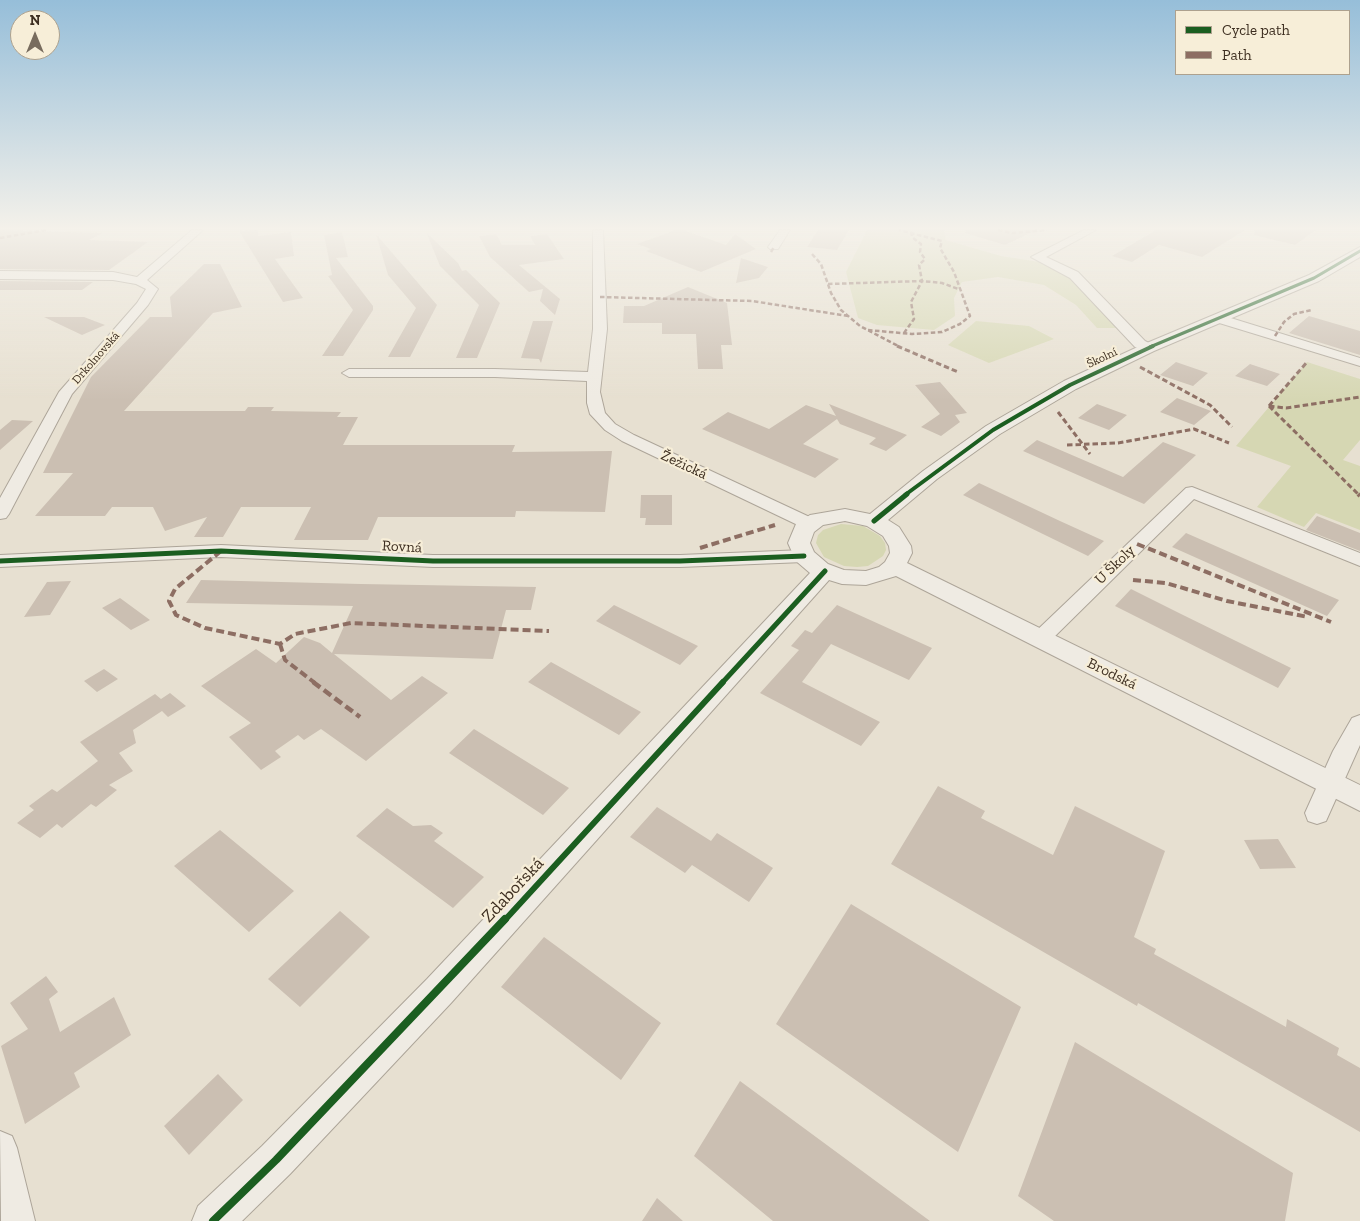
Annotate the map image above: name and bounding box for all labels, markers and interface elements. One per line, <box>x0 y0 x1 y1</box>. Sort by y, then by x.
north arrow <box>10 10 60 60</box>
legend <box>1175 10 1350 75</box>
text: N <box>30 12 40 29</box>
text: Cycle path <box>1222 21 1290 39</box>
text: Path <box>1222 46 1252 64</box>
street label: Drkolnovská <box>69 329 123 387</box>
street label: Školní <box>1084 345 1120 371</box>
street label: Žežická <box>658 447 710 483</box>
street label: Rovná <box>382 537 422 557</box>
street label: U Školy <box>1091 542 1139 588</box>
street label: Brodská <box>1084 654 1140 694</box>
street label: Zdabořská <box>477 853 549 927</box>

